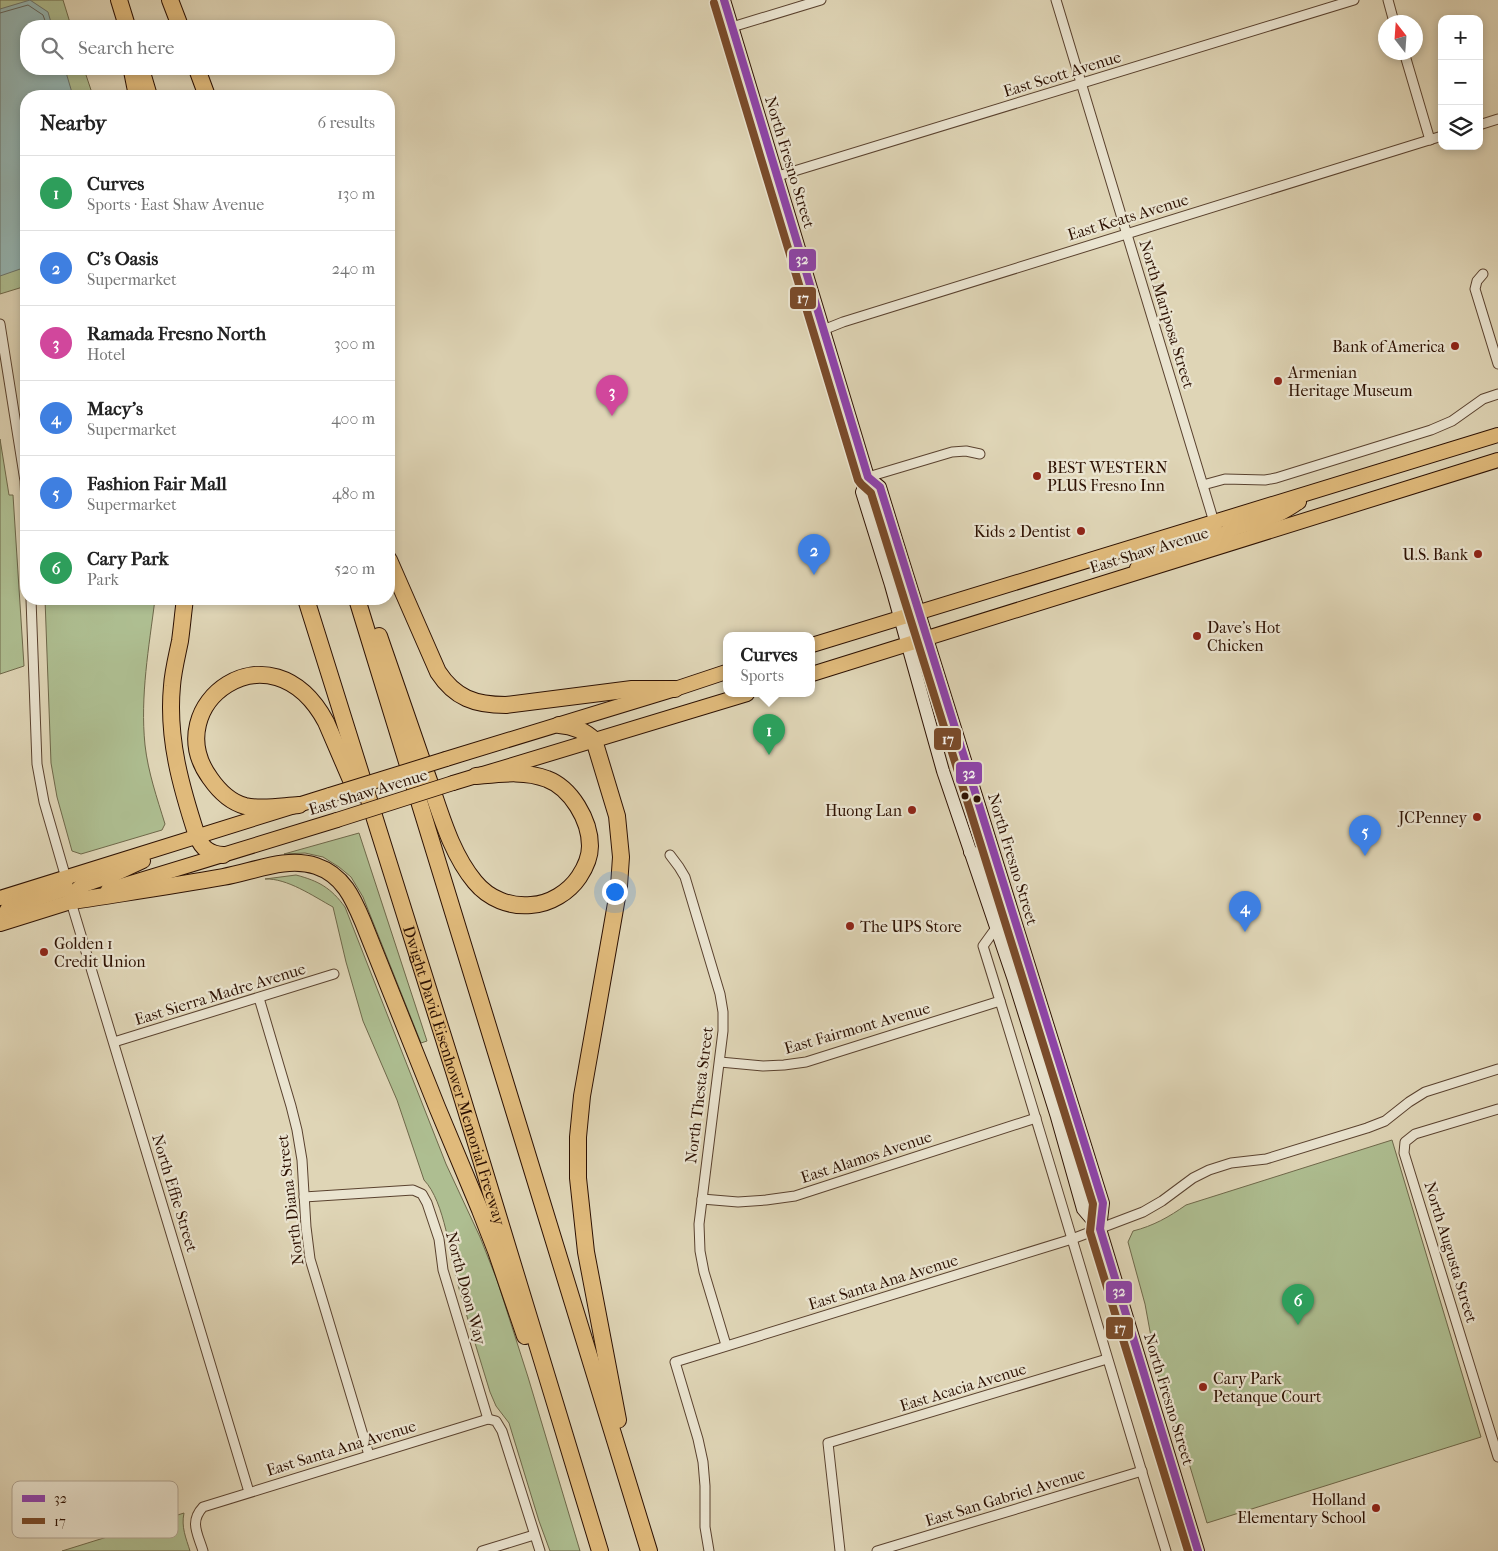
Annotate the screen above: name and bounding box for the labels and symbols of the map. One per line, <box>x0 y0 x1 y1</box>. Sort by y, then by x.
north arrow <box>1378 15 1423 60</box>
street label: East Scott Avenue <box>1001 47 1123 101</box>
street label: North Fresno Street <box>761 94 819 231</box>
street label: East Keats Avenue <box>1065 190 1191 244</box>
street label: North Mariposa Street <box>1135 237 1199 391</box>
line badge: 32 <box>788 248 817 272</box>
text: 32 <box>796 251 808 268</box>
line badge: 17 <box>789 286 817 310</box>
text: 17 <box>797 290 809 307</box>
place label: Bank of America <box>1332 337 1446 356</box>
marker: Bank of America <box>1449 340 1461 352</box>
place label: Armenian Heritage Museum <box>1287 363 1413 400</box>
pin: 3 <box>596 375 628 416</box>
marker: Armenian Heritage Museum <box>1272 375 1284 387</box>
place label: BEST WESTERN PLUS Fresno Inn <box>1047 458 1168 495</box>
marker: BEST WESTERN PLUS Fresno Inn <box>1031 470 1043 482</box>
place label: Kids 2 Dentist <box>974 522 1071 541</box>
street label: East Shaw Avenue <box>1087 523 1211 577</box>
marker: Kids 2 Dentist <box>1075 525 1087 537</box>
pin: 2 <box>798 534 830 575</box>
place label: U.S. Bank <box>1402 545 1469 564</box>
marker: U.S. Bank <box>1472 548 1484 560</box>
place label: Dave's Hot Chicken <box>1207 618 1281 655</box>
marker: Dave's Hot Chicken <box>1191 630 1203 642</box>
pin: 1 <box>753 714 785 755</box>
line badge: 17 <box>933 727 962 751</box>
text: 17 <box>942 731 954 748</box>
line badge: 32 <box>955 761 983 785</box>
street label: East Shaw Avenue <box>306 765 430 819</box>
text: 32 <box>963 765 975 782</box>
unlabelled marker <box>960 791 970 801</box>
street label: North Fresno Street <box>984 791 1042 928</box>
unlabelled marker <box>972 794 982 804</box>
place label: Huong Lan <box>825 801 903 820</box>
marker: Huong Lan <box>906 804 918 816</box>
place label: JCPenney <box>1396 808 1467 827</box>
marker: JCPenney <box>1471 811 1483 823</box>
pin: 5 <box>1349 815 1381 856</box>
your location <box>602 879 628 905</box>
pin: 4 <box>1229 891 1261 932</box>
place label: The UPS Store <box>860 917 962 936</box>
marker: The UPS Store <box>844 920 856 932</box>
street label: Dwight David Eisenhower Memorial Freeway <box>399 923 510 1228</box>
place label: Golden 1 Credit Union <box>54 934 146 971</box>
marker: Golden 1 Credit Union <box>38 946 50 958</box>
street label: East Sierra Madre Avenue <box>132 959 308 1029</box>
street label: East Fairmont Avenue <box>782 998 932 1058</box>
street label: North Thesta Street <box>681 1025 717 1164</box>
street label: East Alamos Avenue <box>798 1127 934 1187</box>
street label: North Effie Street <box>148 1132 202 1254</box>
street label: North Diana Street <box>273 1133 307 1266</box>
street label: North Augusta Street <box>1420 1179 1482 1325</box>
street label: North Doon Way <box>442 1229 490 1347</box>
street label: East Santa Ana Avenue <box>806 1250 960 1314</box>
line badge: 32 <box>1105 1280 1133 1304</box>
text: 32 <box>1113 1283 1125 1300</box>
pin: 6 <box>1282 1284 1314 1325</box>
line badge: 17 <box>1105 1316 1134 1340</box>
text: 17 <box>1114 1320 1126 1337</box>
street label: North Fresno Street <box>1140 1331 1198 1468</box>
street label: East Acacia Avenue <box>897 1359 1029 1415</box>
place label: Cary Park Petanque Court <box>1213 1369 1322 1406</box>
marker: Cary Park Petanque Court <box>1197 1381 1209 1393</box>
street label: East Santa Ana Avenue <box>264 1416 418 1480</box>
street label: East San Gabriel Avenue <box>923 1464 1087 1530</box>
legend <box>12 1481 178 1538</box>
text: 32 <box>54 1490 67 1507</box>
place label: Holland Elementary School <box>1237 1490 1367 1527</box>
marker: Holland Elementary School <box>1370 1502 1382 1514</box>
text: 17 <box>54 1513 66 1530</box>

